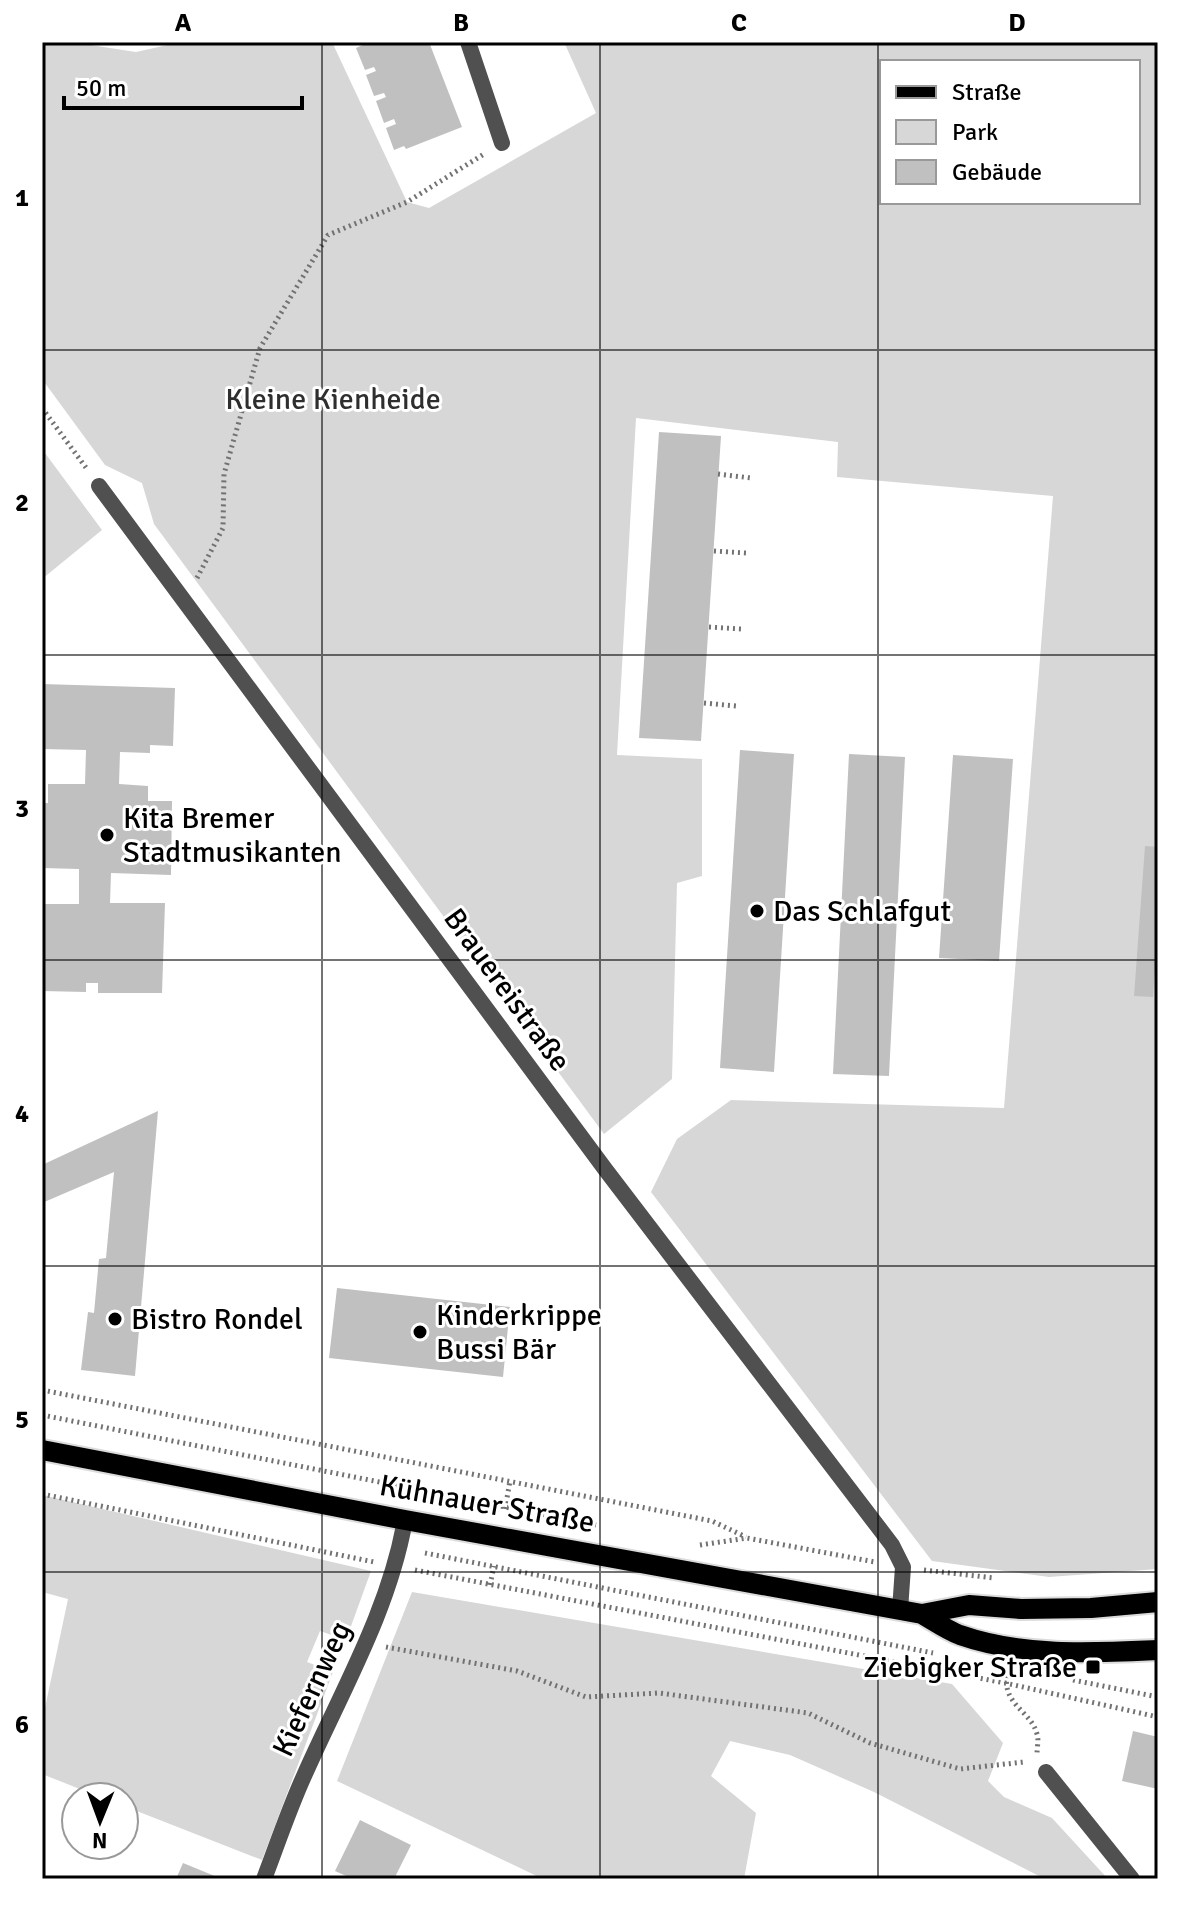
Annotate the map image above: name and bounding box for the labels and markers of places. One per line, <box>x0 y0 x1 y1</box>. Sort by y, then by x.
place label: Kita Bremer Stadtmusikanten <box>123 800 342 871</box>
marker: Kita Bremer Stadtmusikanten <box>98 826 116 844</box>
place label: Das Schlafgut <box>773 893 951 930</box>
marker: Das Schlafgut <box>748 902 766 920</box>
place label: Kinderkrippe Bussi Bär <box>436 1297 602 1368</box>
place label: Bistro Rondel <box>131 1301 303 1338</box>
marker: Bistro Rondel <box>106 1310 124 1328</box>
marker: Kinderkrippe Bussi Bär <box>411 1323 429 1341</box>
place label: Ziebigker Straße <box>863 1649 1077 1686</box>
marker: Ziebigker Straße <box>1084 1658 1102 1676</box>

